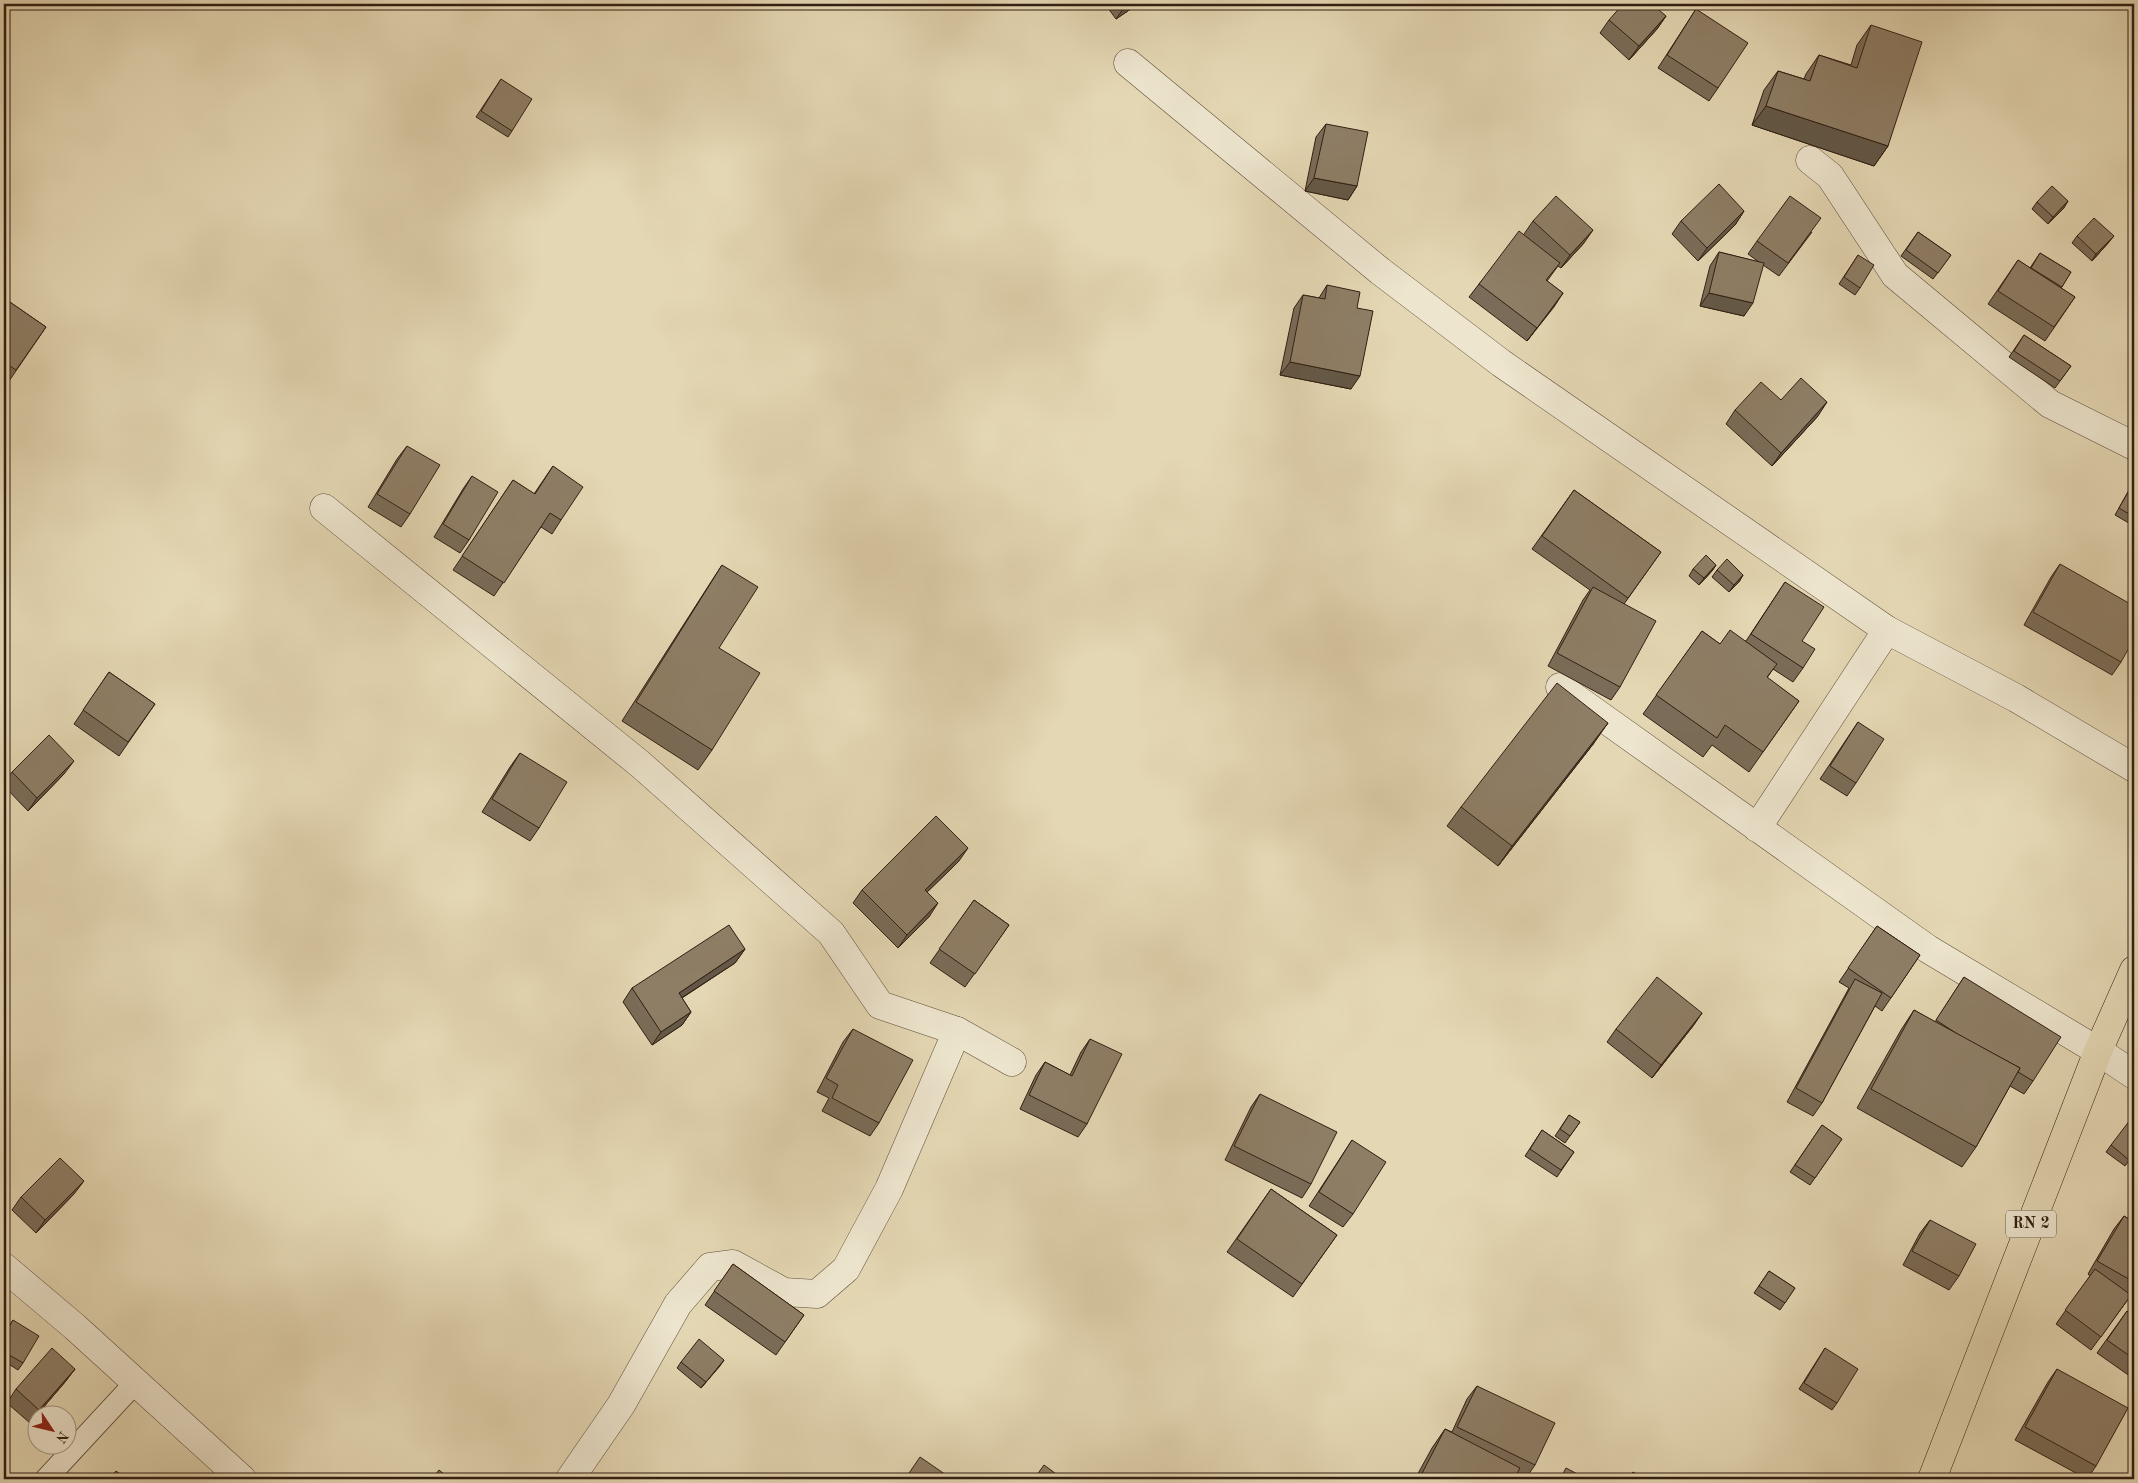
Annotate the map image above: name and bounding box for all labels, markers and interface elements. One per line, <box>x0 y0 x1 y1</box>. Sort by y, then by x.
road number: RN 2 <box>2006 1210 2056 1238</box>
north arrow <box>28 1406 78 1456</box>
text: N <box>53 1428 71 1446</box>

